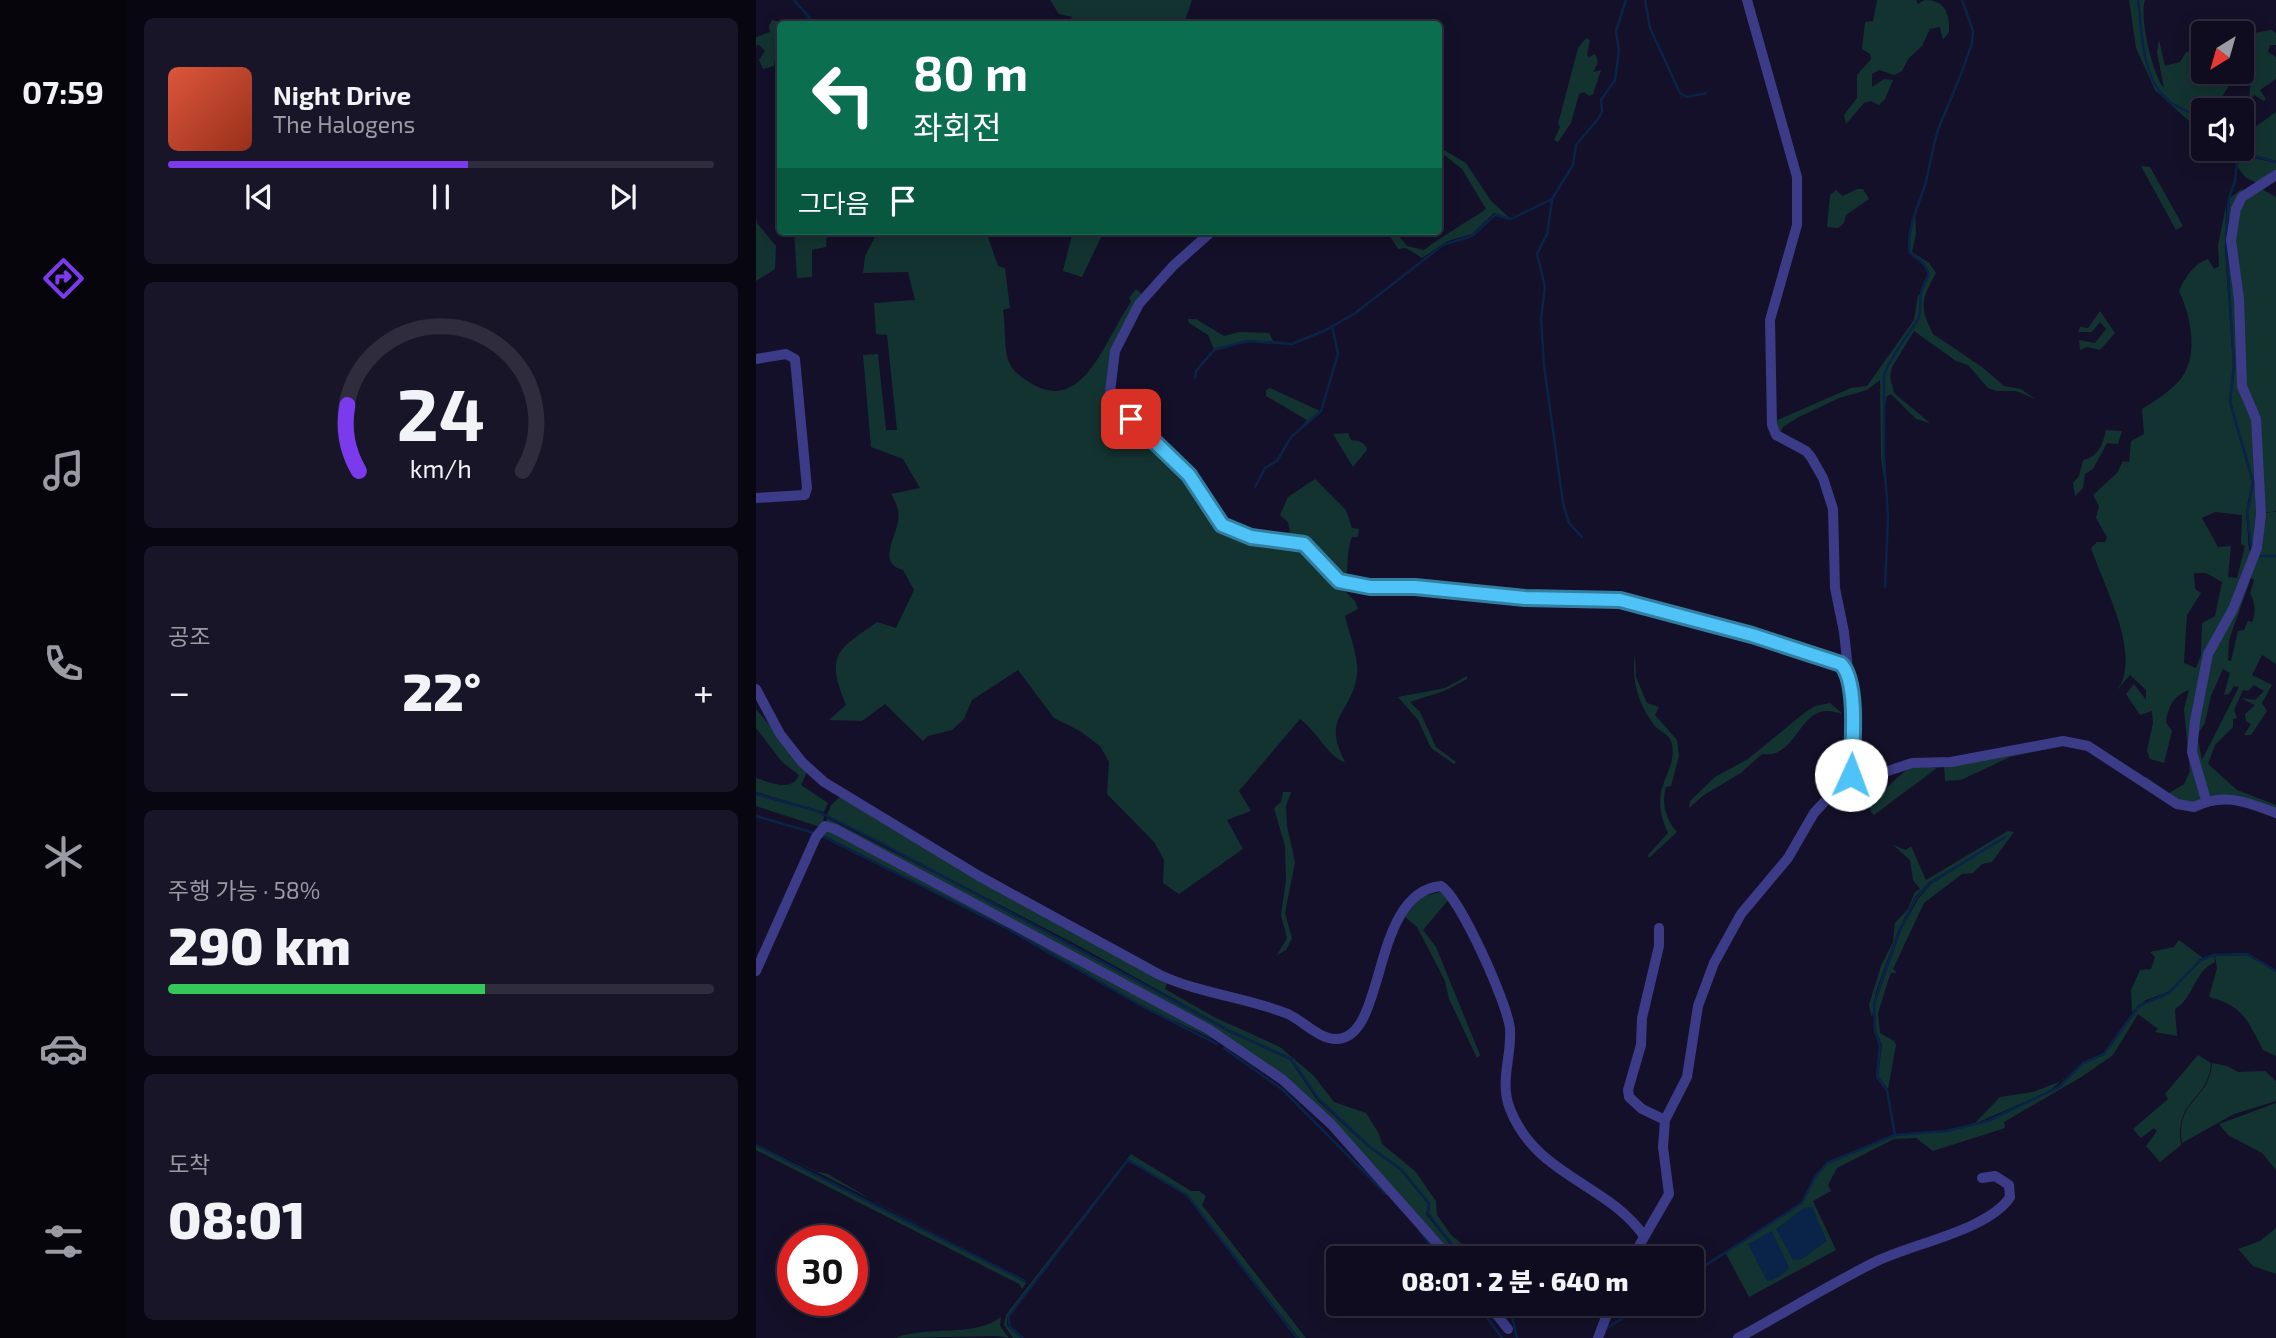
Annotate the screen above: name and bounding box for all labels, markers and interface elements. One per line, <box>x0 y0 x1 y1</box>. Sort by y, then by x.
north arrow <box>2191 21 2254 84</box>
map controls <box>2191 21 2254 161</box>
text: 80 m <box>913 42 1028 101</box>
icon: left <box>798 49 889 140</box>
text: 07:59 <box>22 72 104 110</box>
text: Night Drive <box>273 79 411 110</box>
button: sound <box>2191 98 2254 161</box>
text: 좌회전 <box>913 107 1001 145</box>
text: The Halogens <box>273 110 415 138</box>
icon: previous <box>240 178 278 216</box>
icon: pause <box>422 178 460 216</box>
icon: next <box>604 178 642 216</box>
icon: arrive <box>884 182 922 220</box>
text: 그다음 <box>798 187 870 218</box>
icon: directions <box>39 254 88 303</box>
text: 24 <box>397 368 485 456</box>
pin <box>1101 389 1161 449</box>
icon: arrive <box>1112 400 1150 438</box>
icon: music <box>39 446 88 495</box>
text: km/h <box>410 453 472 483</box>
text: 공조 <box>168 622 210 650</box>
icon: phone <box>39 639 88 688</box>
text: 22° <box>402 659 481 721</box>
text: − <box>168 668 190 714</box>
text: + <box>693 668 714 714</box>
position arrow <box>1814 738 1888 812</box>
icon: climate <box>39 832 88 881</box>
text: 주행 가능 · 58% <box>168 876 320 904</box>
text: 290 km <box>168 913 351 975</box>
icon: car <box>39 1024 88 1073</box>
text: 도착 <box>168 1150 210 1178</box>
text: 08:01 <box>168 1187 305 1249</box>
icon: filters <box>39 1217 88 1266</box>
speed limit sign: 30 <box>777 1225 868 1316</box>
text: 08:01 · 2 분 · 640 m <box>1402 1265 1628 1296</box>

